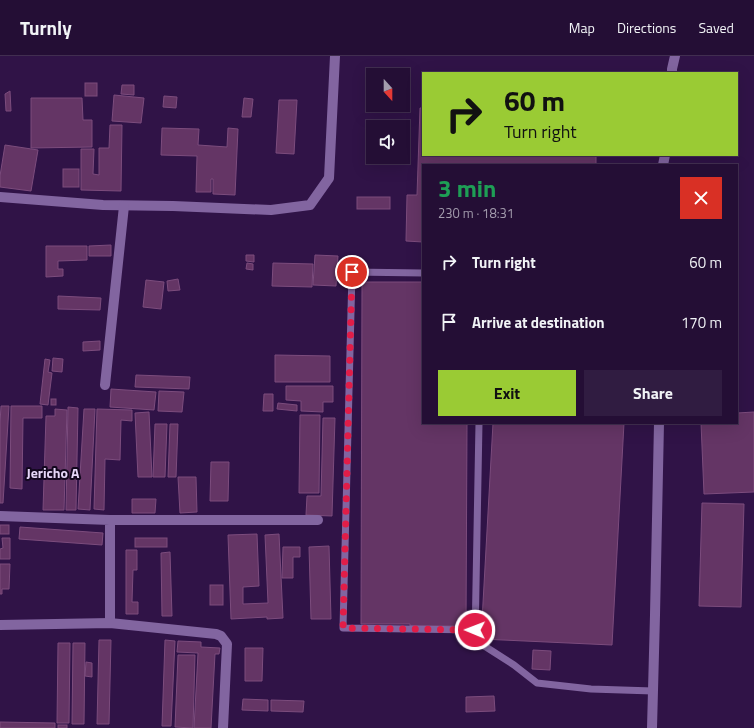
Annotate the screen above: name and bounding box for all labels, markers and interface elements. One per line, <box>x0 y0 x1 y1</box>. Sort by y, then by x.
text: Turnly <box>20 13 72 42</box>
text: Map <box>569 17 595 38</box>
text: Directions <box>617 17 676 38</box>
text: Saved <box>698 17 734 38</box>
north arrow <box>366 68 410 112</box>
map controls <box>366 68 410 164</box>
text: 60 m <box>504 79 565 122</box>
icon: right <box>438 88 490 140</box>
text: Turn right <box>504 118 577 145</box>
button: sound <box>366 120 410 164</box>
text: 3 min <box>438 170 496 206</box>
button: close <box>680 177 722 219</box>
text: 230 m · 18:31 <box>438 203 514 223</box>
icon: right <box>438 251 460 273</box>
text: Turn right <box>472 251 536 274</box>
text: 60 m <box>689 251 722 274</box>
pin <box>335 255 369 289</box>
icon: arrive <box>341 261 363 283</box>
icon: arrive <box>438 311 460 333</box>
text: Arrive at destination <box>472 311 605 334</box>
text: 170 m <box>681 311 722 334</box>
button: Exit <box>438 370 576 416</box>
button: Share <box>584 370 722 416</box>
district label: Jericho A <box>26 462 80 483</box>
position arrow <box>454 609 496 651</box>

